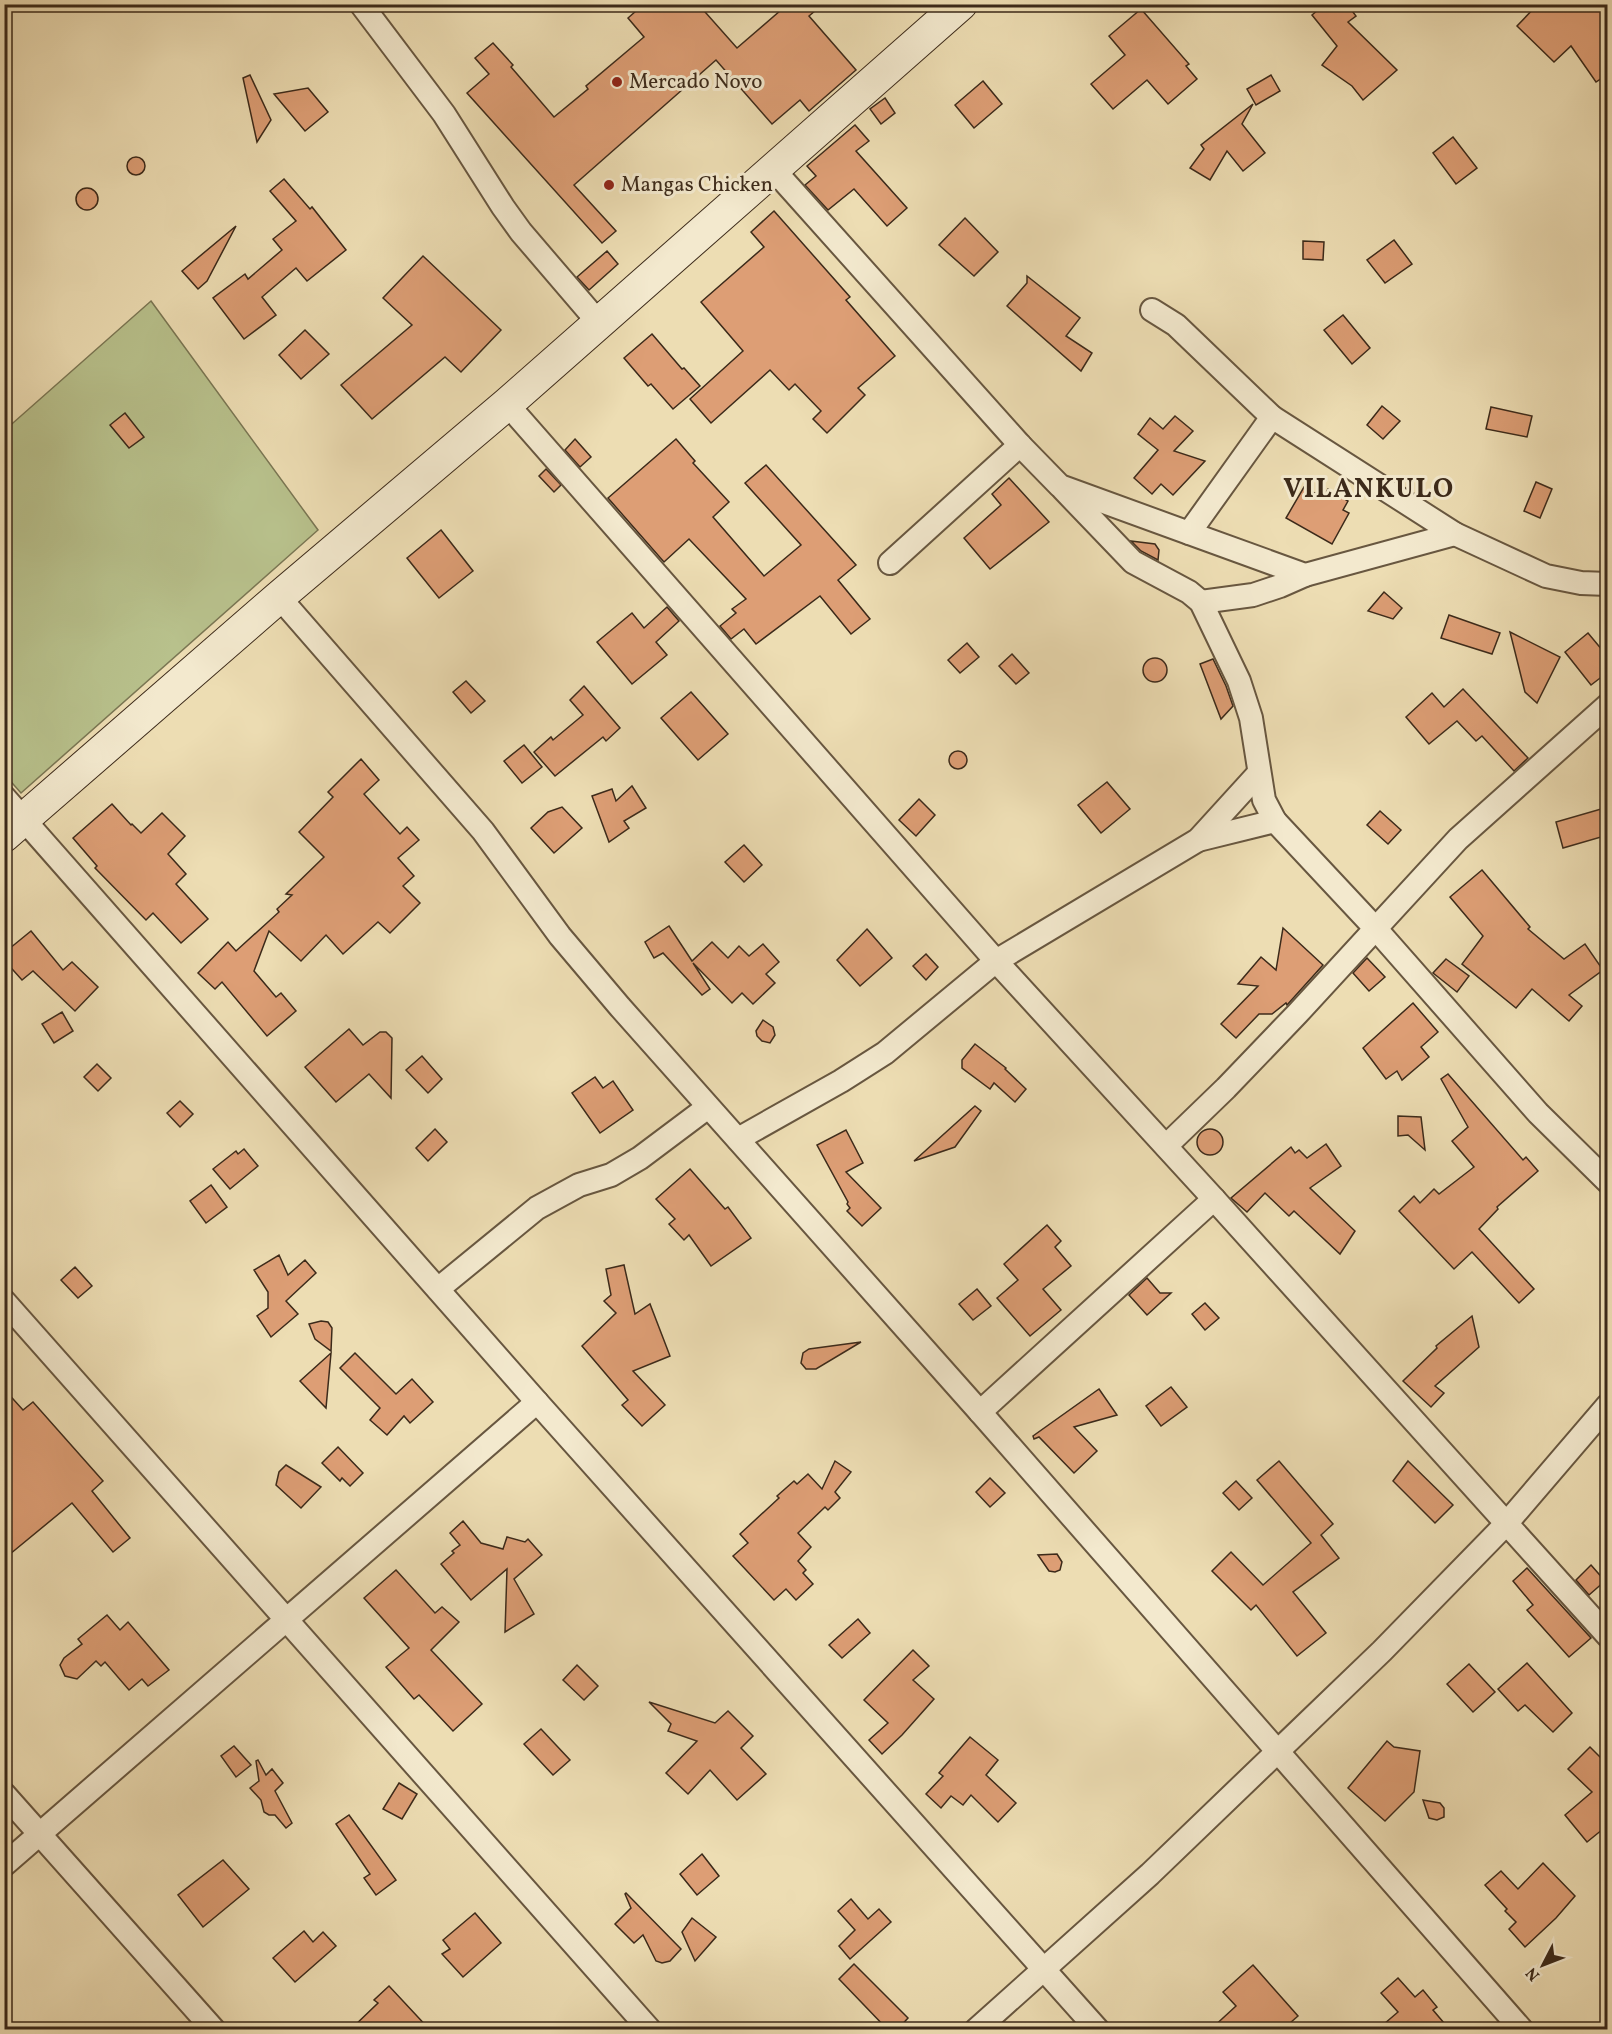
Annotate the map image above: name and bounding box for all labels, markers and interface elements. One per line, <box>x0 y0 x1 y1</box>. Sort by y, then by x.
place label: Mercado Novo <box>629 68 763 97</box>
marker: Mercado Novo <box>610 75 624 89</box>
place label: Mangas Chicken <box>621 171 773 200</box>
marker: Mangas Chicken <box>602 178 616 192</box>
district label: VILANKULO <box>1283 471 1455 509</box>
north arrow <box>1513 1935 1573 1995</box>
text: N <box>1521 1962 1545 1985</box>

